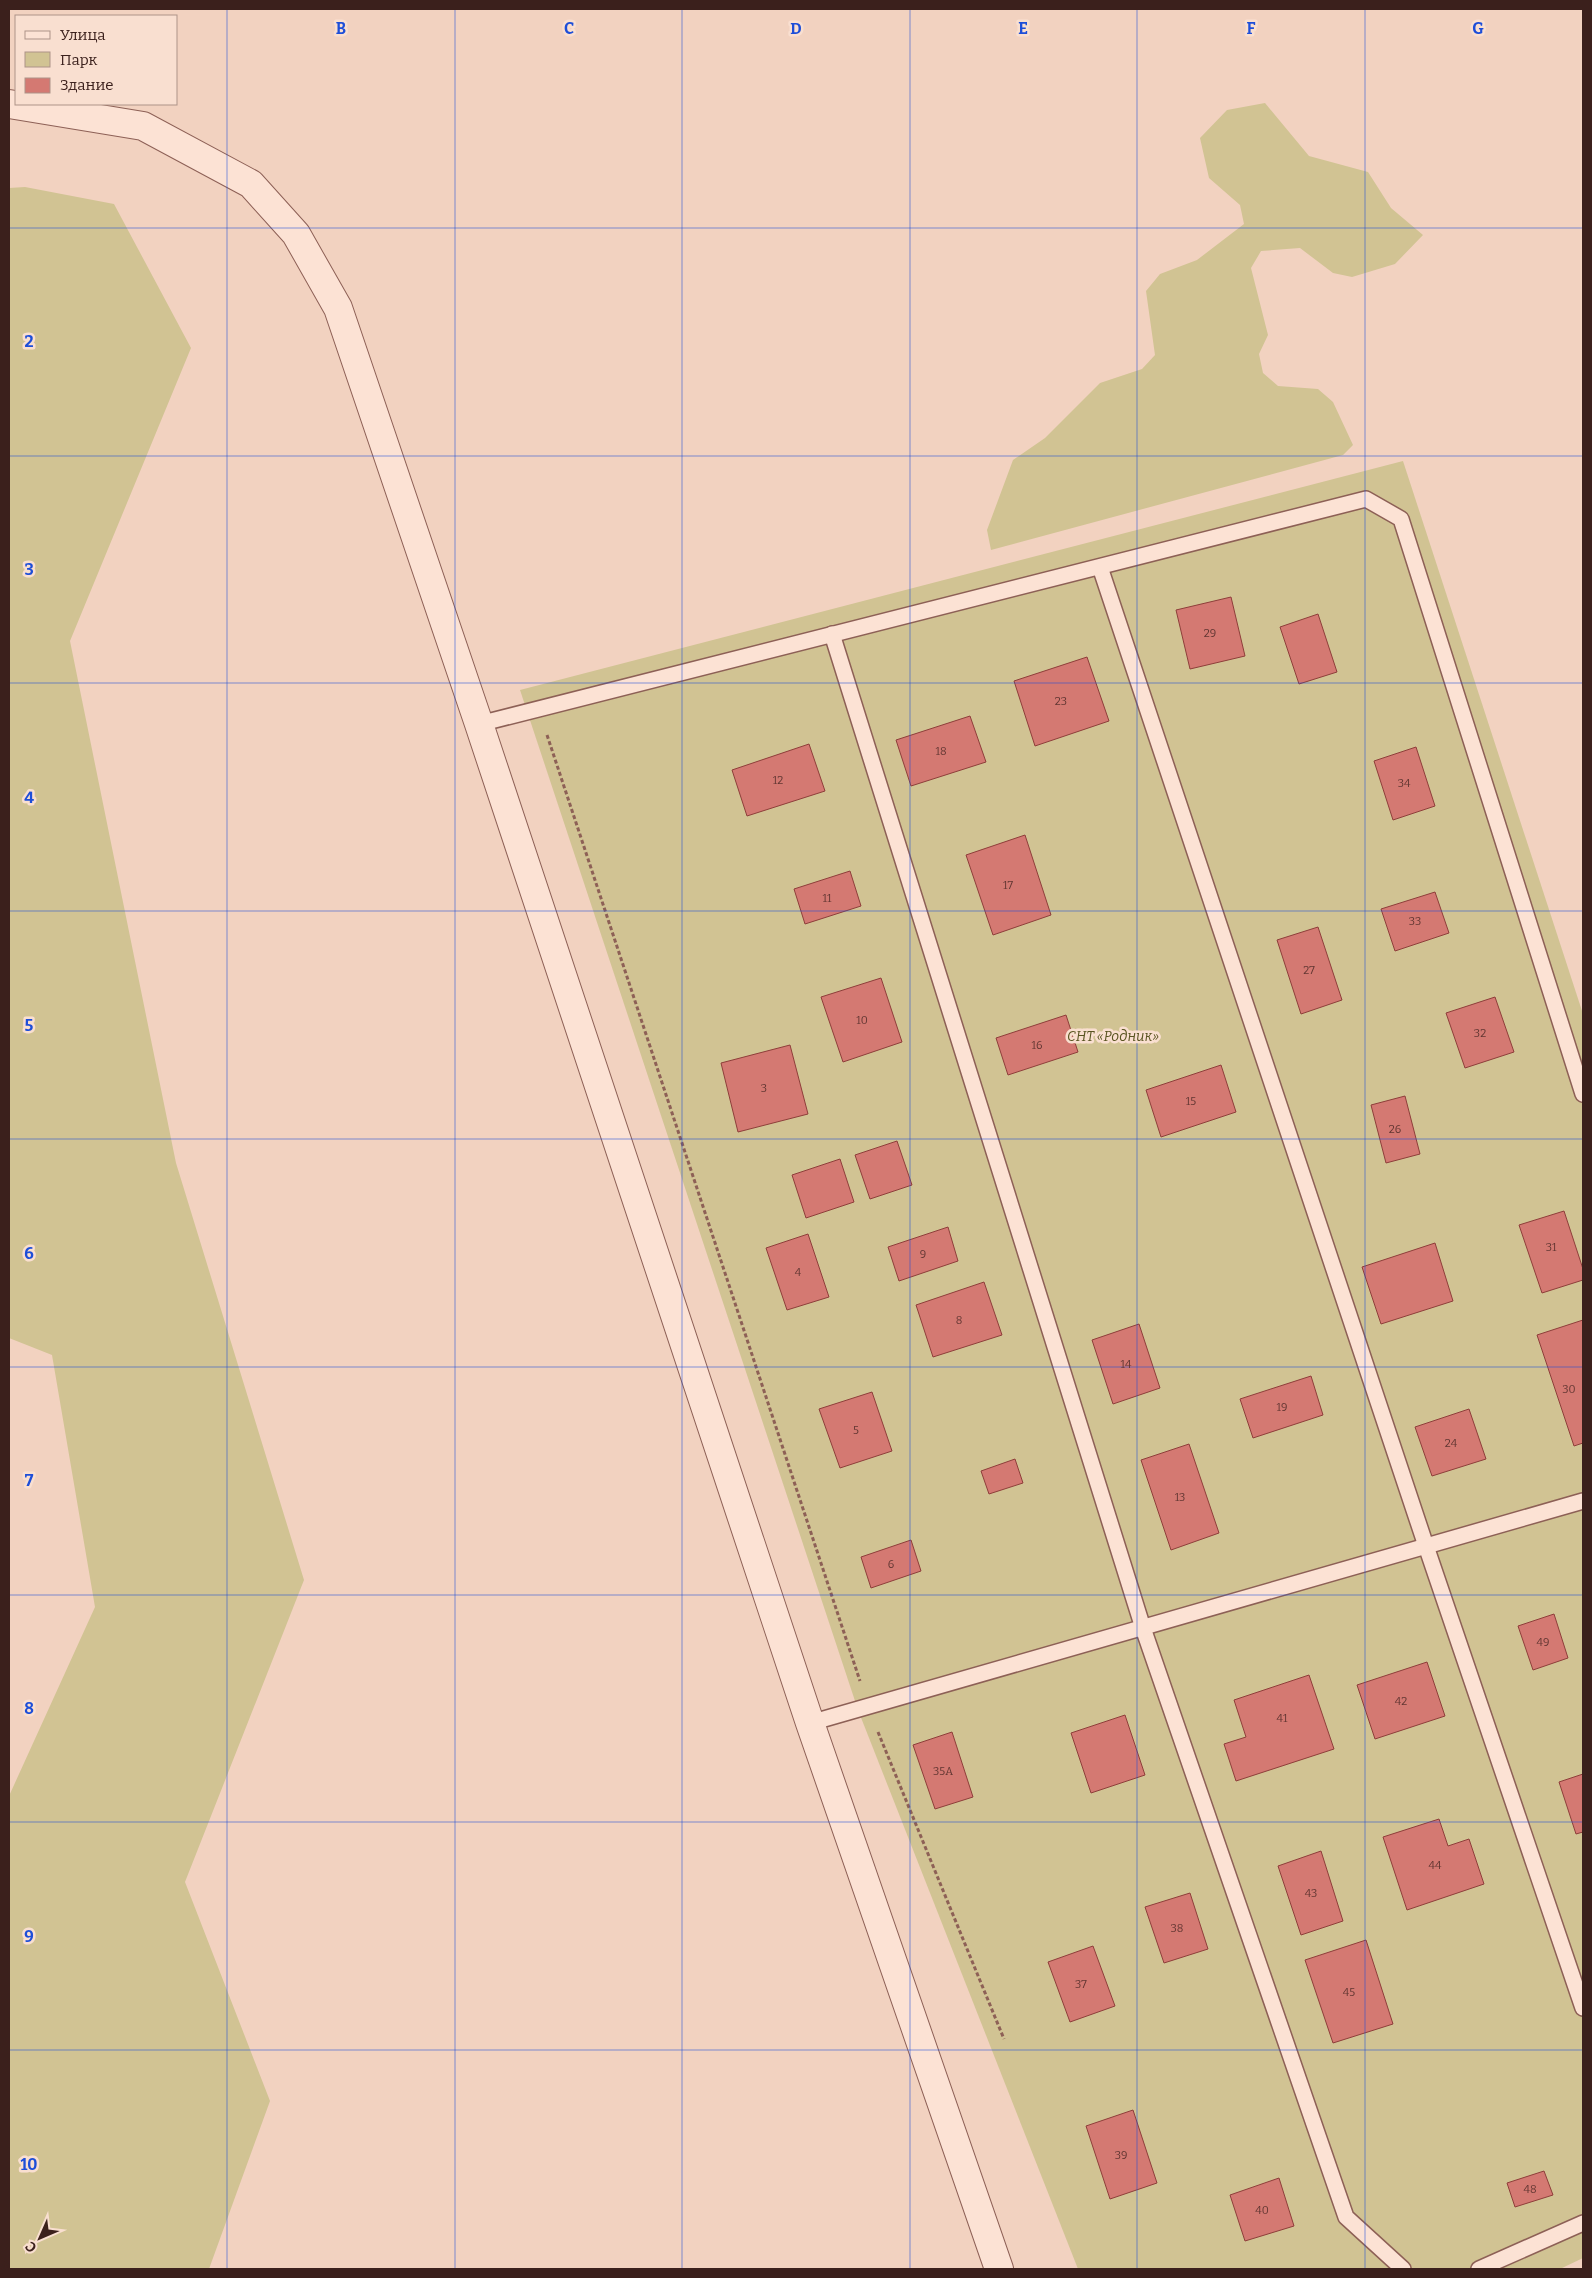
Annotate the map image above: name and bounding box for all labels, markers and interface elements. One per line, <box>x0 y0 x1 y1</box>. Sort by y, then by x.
legend <box>15 15 178 105</box>
text: B <box>336 19 346 38</box>
text: C <box>564 19 574 38</box>
text: D <box>790 19 802 38</box>
text: E <box>1018 19 1028 38</box>
text: F <box>1247 19 1256 38</box>
text: G <box>1472 19 1484 38</box>
text: Улица <box>60 26 106 44</box>
text: Парк <box>60 51 98 69</box>
text: Здание <box>60 76 114 94</box>
text: 2 <box>24 332 34 351</box>
text: 3 <box>24 560 34 579</box>
house number: 29 <box>1204 627 1216 640</box>
house number: 23 <box>1055 695 1067 708</box>
house number: 18 <box>935 745 947 758</box>
house number: 12 <box>773 774 783 787</box>
house number: 34 <box>1398 777 1411 790</box>
text: 4 <box>24 788 34 807</box>
house number: 17 <box>1003 879 1013 892</box>
house number: 11 <box>823 892 832 905</box>
house number: 33 <box>1409 915 1421 928</box>
house number: 27 <box>1303 964 1315 977</box>
house number: 10 <box>856 1014 868 1027</box>
text: 5 <box>25 1016 34 1035</box>
house number: 32 <box>1474 1027 1486 1040</box>
park label: СНТ «Родник» <box>1067 1028 1159 1045</box>
house number: 16 <box>1032 1039 1042 1052</box>
house number: 3 <box>761 1082 767 1095</box>
house number: 15 <box>1186 1095 1196 1108</box>
house number: 26 <box>1389 1123 1401 1136</box>
house number: 31 <box>1546 1241 1557 1254</box>
text: 6 <box>24 1244 34 1263</box>
house number: 9 <box>920 1248 926 1261</box>
house number: 4 <box>795 1266 802 1279</box>
house number: 8 <box>956 1314 962 1327</box>
house number: 14 <box>1121 1358 1132 1371</box>
house number: 30 <box>1562 1383 1576 1396</box>
house number: 19 <box>1277 1401 1287 1414</box>
house number: 5 <box>853 1424 859 1437</box>
house number: 24 <box>1445 1437 1458 1450</box>
text: 7 <box>25 1471 34 1490</box>
house number: 13 <box>1175 1491 1185 1504</box>
house number: 6 <box>888 1558 894 1571</box>
house number: 49 <box>1537 1636 1549 1649</box>
house number: 42 <box>1395 1695 1407 1708</box>
text: 8 <box>24 1699 34 1718</box>
house number: 41 <box>1277 1712 1288 1725</box>
house number: 35А <box>933 1765 953 1778</box>
house number: 44 <box>1429 1859 1442 1872</box>
house number: 43 <box>1305 1887 1317 1900</box>
house number: 38 <box>1171 1922 1183 1935</box>
text: 9 <box>24 1927 34 1946</box>
house number: 37 <box>1075 1978 1087 1991</box>
house number: 45 <box>1343 1986 1355 1999</box>
house number: 39 <box>1115 2149 1127 2162</box>
text: 10 <box>20 2155 38 2174</box>
house number: 48 <box>1523 2183 1537 2196</box>
house number: 40 <box>1255 2204 1269 2217</box>
north arrow <box>15 2213 65 2263</box>
text: С <box>22 2238 40 2256</box>

